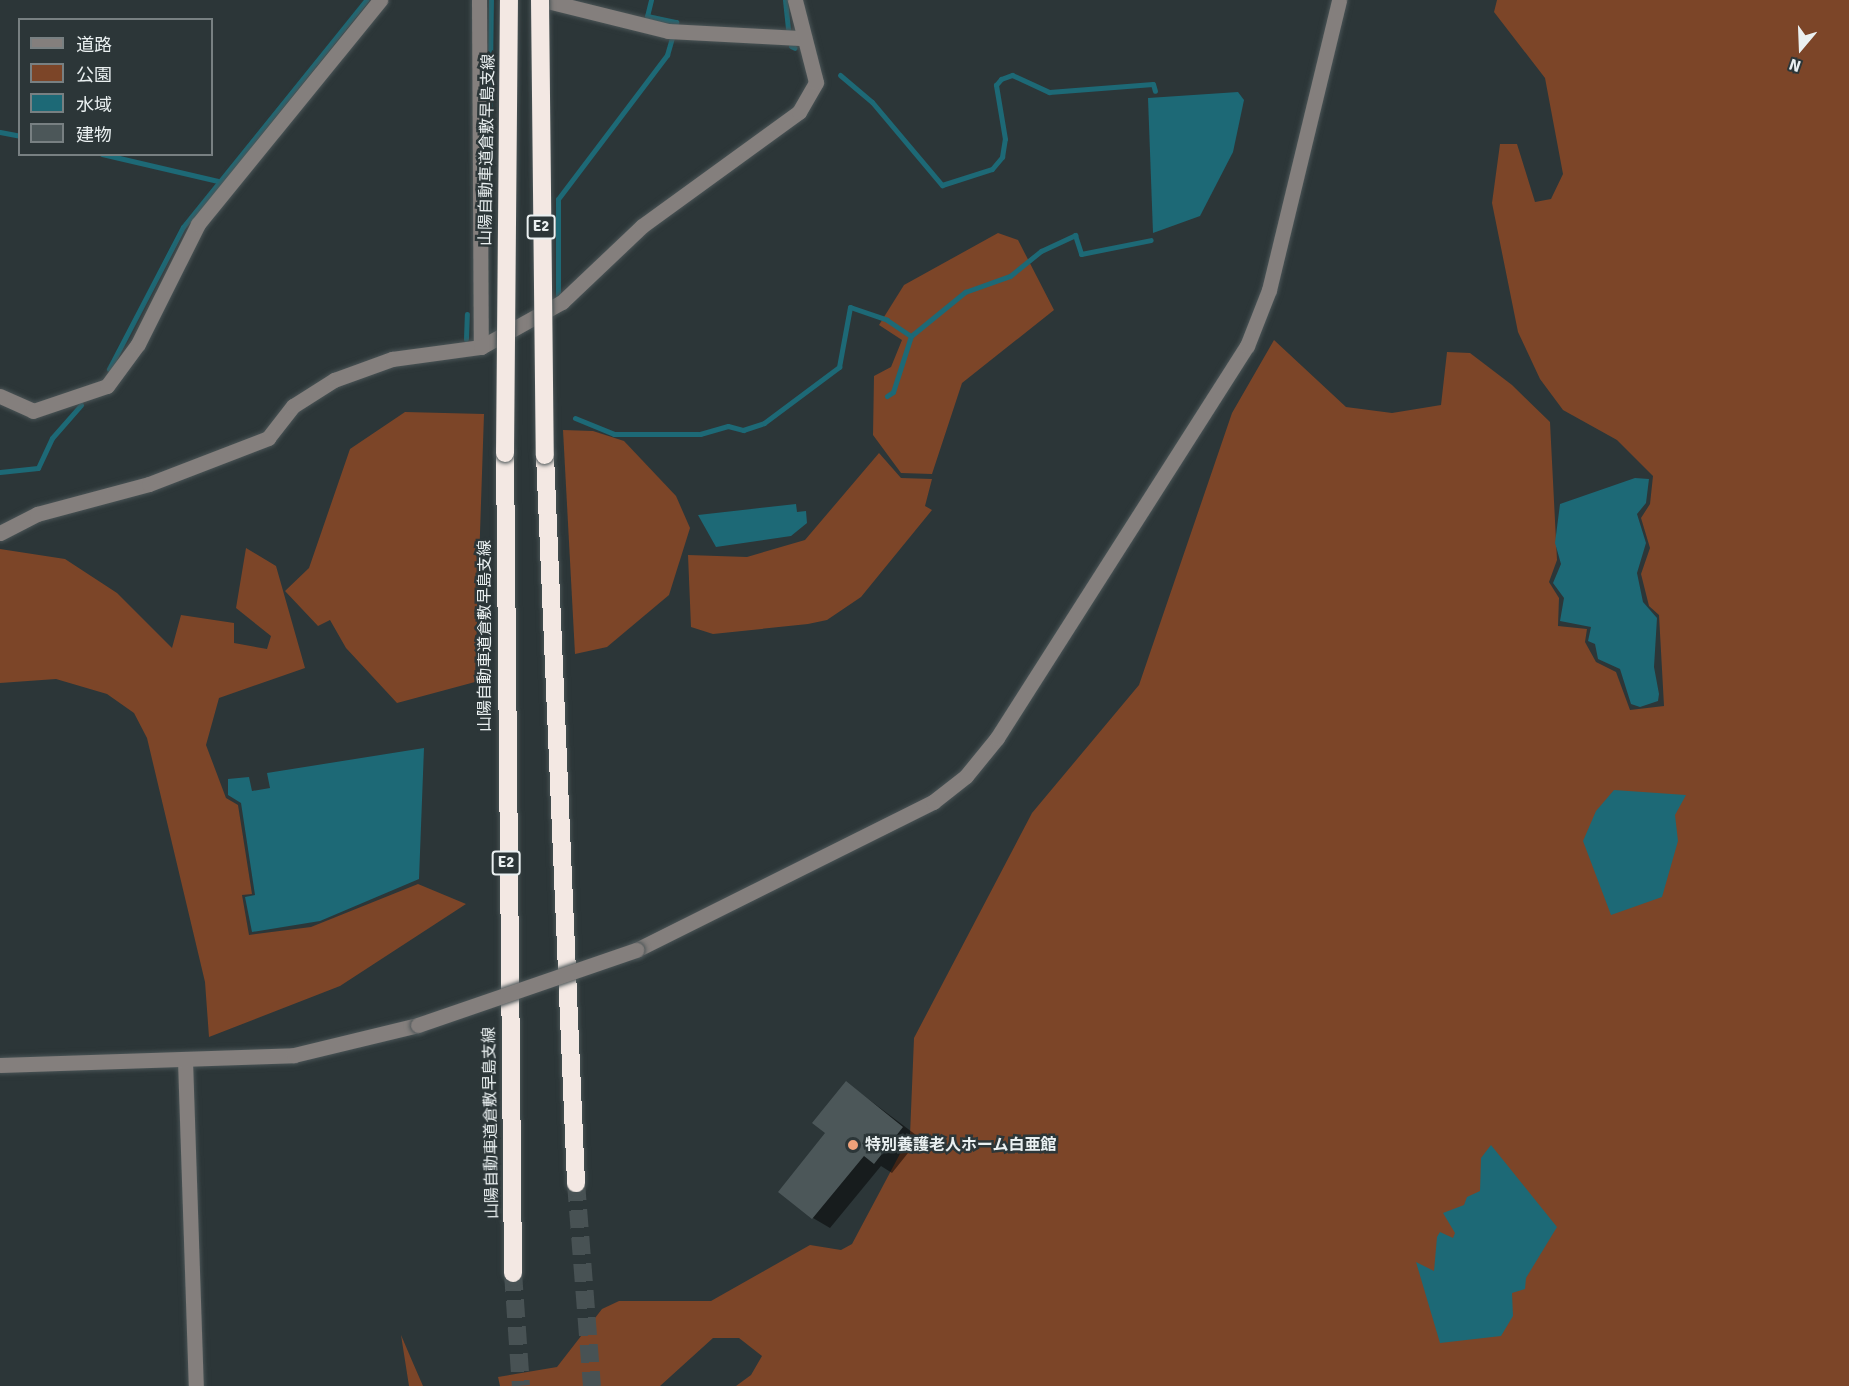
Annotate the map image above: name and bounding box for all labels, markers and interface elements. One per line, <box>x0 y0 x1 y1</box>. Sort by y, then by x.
legend <box>18 18 213 156</box>
north arrow <box>1771 18 1831 78</box>
text: 道路 <box>76 34 112 56</box>
street label: 山陽自動車道倉敷早島支線 <box>476 54 498 246</box>
text: N <box>1787 54 1804 76</box>
text: 公園 <box>76 64 112 86</box>
text: 水域 <box>76 94 112 116</box>
text: 建物 <box>76 124 112 146</box>
road number: E2 <box>526 215 556 239</box>
street label: 山陽自動車道倉敷早島支線 <box>475 540 495 732</box>
road number: E2 <box>491 851 521 875</box>
street label: 山陽自動車道倉敷早島支線 <box>480 1027 502 1219</box>
place label: 特別養護老人ホーム白亜館 <box>865 1135 1057 1155</box>
marker: 特別養護老人ホーム白亜館 <box>846 1138 860 1152</box>

